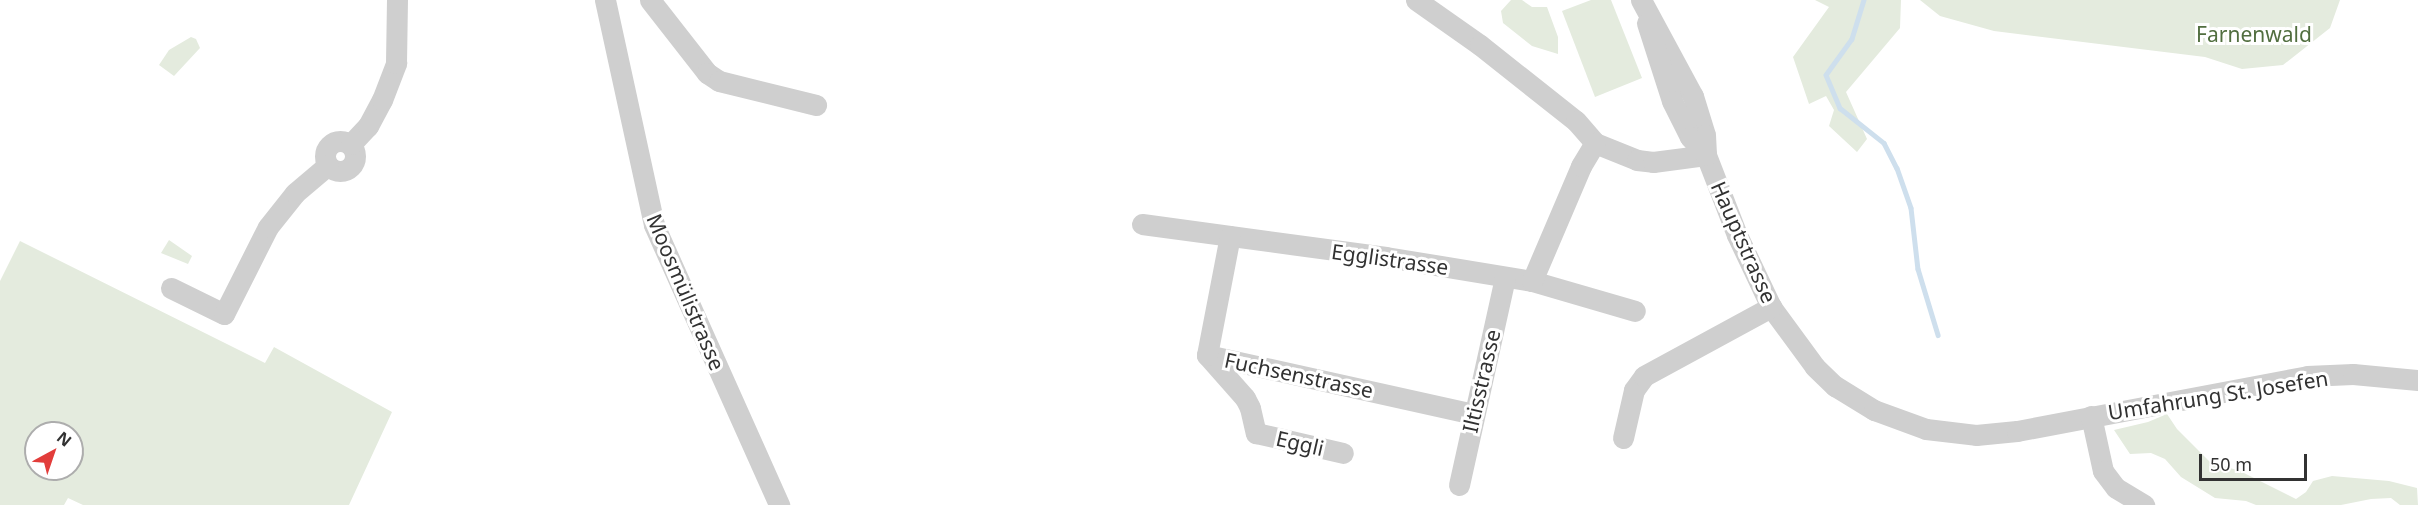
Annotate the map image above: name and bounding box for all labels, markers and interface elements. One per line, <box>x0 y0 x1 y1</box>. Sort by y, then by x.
park label: Farnenwald <box>2196 21 2312 47</box>
street label: Hauptstrasse <box>1706 177 1782 307</box>
street label: Moosmülistrasse <box>642 210 730 374</box>
street label: Egglistrasse <box>1330 238 1450 280</box>
street label: Iltisstrasse <box>1457 327 1505 435</box>
street label: Fuchsenstrasse <box>1222 347 1376 403</box>
street label: Umfahrung St. Josefen <box>2106 365 2330 425</box>
north arrow <box>24 421 84 481</box>
street label: Eggli <box>1274 425 1326 461</box>
text: N <box>52 426 76 451</box>
scale bar <box>2202 442 2310 480</box>
text: 50 m <box>2210 452 2252 476</box>

